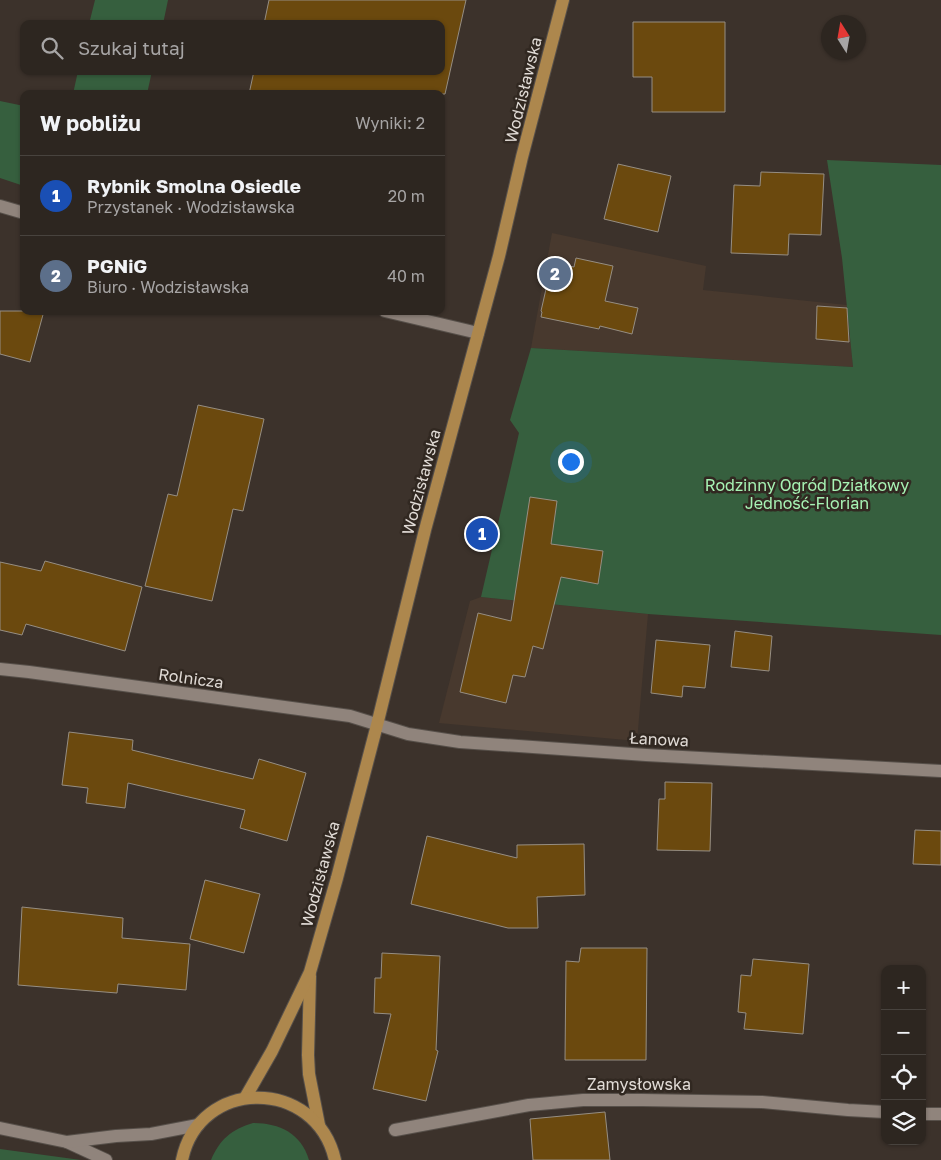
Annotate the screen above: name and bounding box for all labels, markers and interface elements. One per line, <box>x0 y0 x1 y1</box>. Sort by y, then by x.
north arrow <box>821 15 866 60</box>
search box <box>20 20 445 75</box>
icon: search <box>38 34 66 62</box>
street label: Wodzisławska <box>500 35 546 145</box>
text: Szukaj tutaj <box>78 36 185 59</box>
text: W pobliżu <box>40 110 141 136</box>
text: Wyniki: 2 <box>355 113 425 133</box>
text: Rybnik Smolna Osiedle <box>87 174 301 197</box>
text: 1 <box>52 186 60 206</box>
text: 20 m <box>388 186 425 206</box>
text: Przystanek · Wodzisławska <box>87 197 295 217</box>
text: PGNiG <box>87 254 147 277</box>
pin: 2 <box>539 255 571 293</box>
text: 2 <box>51 266 61 286</box>
text: 40 m <box>387 266 425 286</box>
text: Biuro · Wodzisławska <box>87 277 249 297</box>
street label: Wodzisławska <box>397 427 445 537</box>
your location <box>558 449 584 475</box>
park label: Rodzinny Ogród Działkowy Jedność-Florian <box>705 475 909 513</box>
pin: 1 <box>466 515 498 553</box>
street label: Rolnicza <box>157 664 225 692</box>
street label: Łanowa <box>629 727 689 751</box>
street label: Wodzisławska <box>296 819 344 929</box>
map controls <box>881 965 926 1145</box>
button: + <box>881 965 926 1010</box>
button: − <box>881 1010 926 1055</box>
button: locate <box>881 1055 926 1100</box>
street label: Zamysłowska <box>587 1074 691 1094</box>
button: layers <box>881 1100 926 1145</box>

